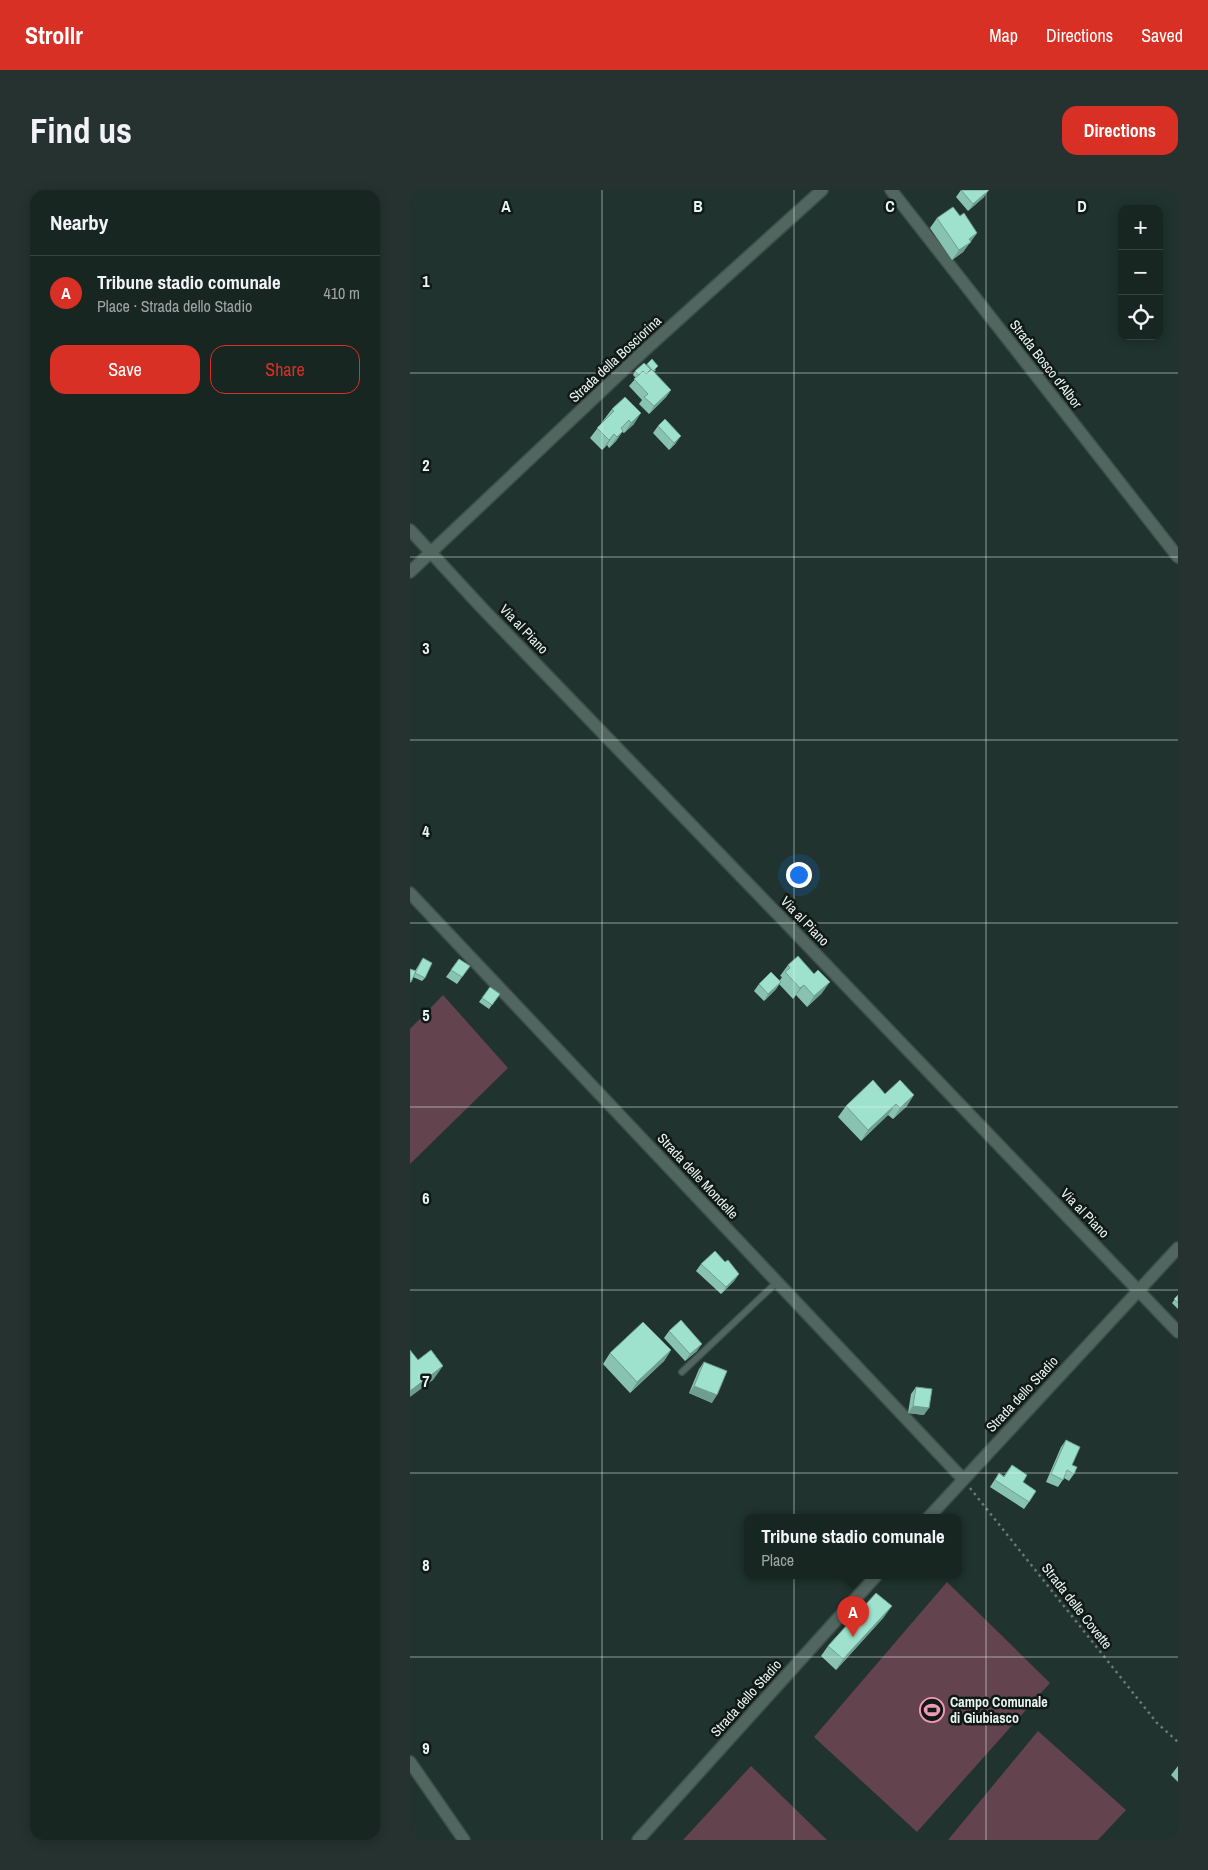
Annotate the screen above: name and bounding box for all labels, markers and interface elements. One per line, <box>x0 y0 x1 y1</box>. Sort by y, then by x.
text: Strollr <box>25 19 83 51</box>
text: Map <box>989 23 1018 48</box>
text: Directions <box>1046 23 1113 48</box>
text: Saved <box>1141 23 1183 48</box>
button: Directions <box>1062 106 1178 155</box>
text: Find us <box>30 107 132 154</box>
text: A <box>501 195 511 217</box>
text: B <box>693 195 703 217</box>
text: C <box>885 195 895 217</box>
text: D <box>1077 195 1087 217</box>
map controls <box>1118 205 1163 340</box>
button: + <box>1118 205 1163 250</box>
text: Nearby <box>50 208 108 237</box>
button: − <box>1118 250 1163 295</box>
text: Tribune stadio comunale <box>97 269 281 295</box>
text: 1 <box>422 270 430 292</box>
text: A <box>61 282 71 304</box>
text: 410 m <box>324 282 360 304</box>
text: Place · Strada dello Stadio <box>97 295 252 317</box>
button: locate <box>1118 295 1163 340</box>
street label: Strada della Bosciorina <box>565 311 665 406</box>
street label: Strada Bosco d'Albor <box>1006 316 1086 412</box>
button: Save <box>50 345 200 394</box>
button: Share <box>210 345 360 394</box>
text: 2 <box>422 454 430 476</box>
street label: Via al Piano <box>496 600 552 658</box>
text: 3 <box>422 637 430 659</box>
text: 4 <box>422 820 430 842</box>
your location <box>786 862 812 888</box>
street label: Via al Piano <box>777 892 833 950</box>
text: 5 <box>422 1004 430 1026</box>
street label: Strada delle Mondelle <box>654 1129 742 1223</box>
street label: Via al Piano <box>1057 1184 1113 1242</box>
text: 6 <box>422 1187 430 1209</box>
street label: Strada dello Stadio <box>982 1352 1062 1436</box>
text: 7 <box>422 1370 430 1392</box>
popup <box>744 1514 962 1579</box>
text: Tribune stadio comunale <box>761 1523 945 1549</box>
text: Place <box>761 1549 794 1571</box>
text: 8 <box>422 1554 430 1576</box>
street label: Strada delle Covette <box>1038 1559 1116 1653</box>
pin: A <box>837 1596 869 1637</box>
street label: Strada dello Stadio <box>707 1656 785 1740</box>
place label: Campo Comunale di Giubiasco <box>950 1693 1048 1727</box>
sports icon: Campo Comunale di Giubiasco <box>919 1697 945 1723</box>
text: 9 <box>422 1737 430 1759</box>

